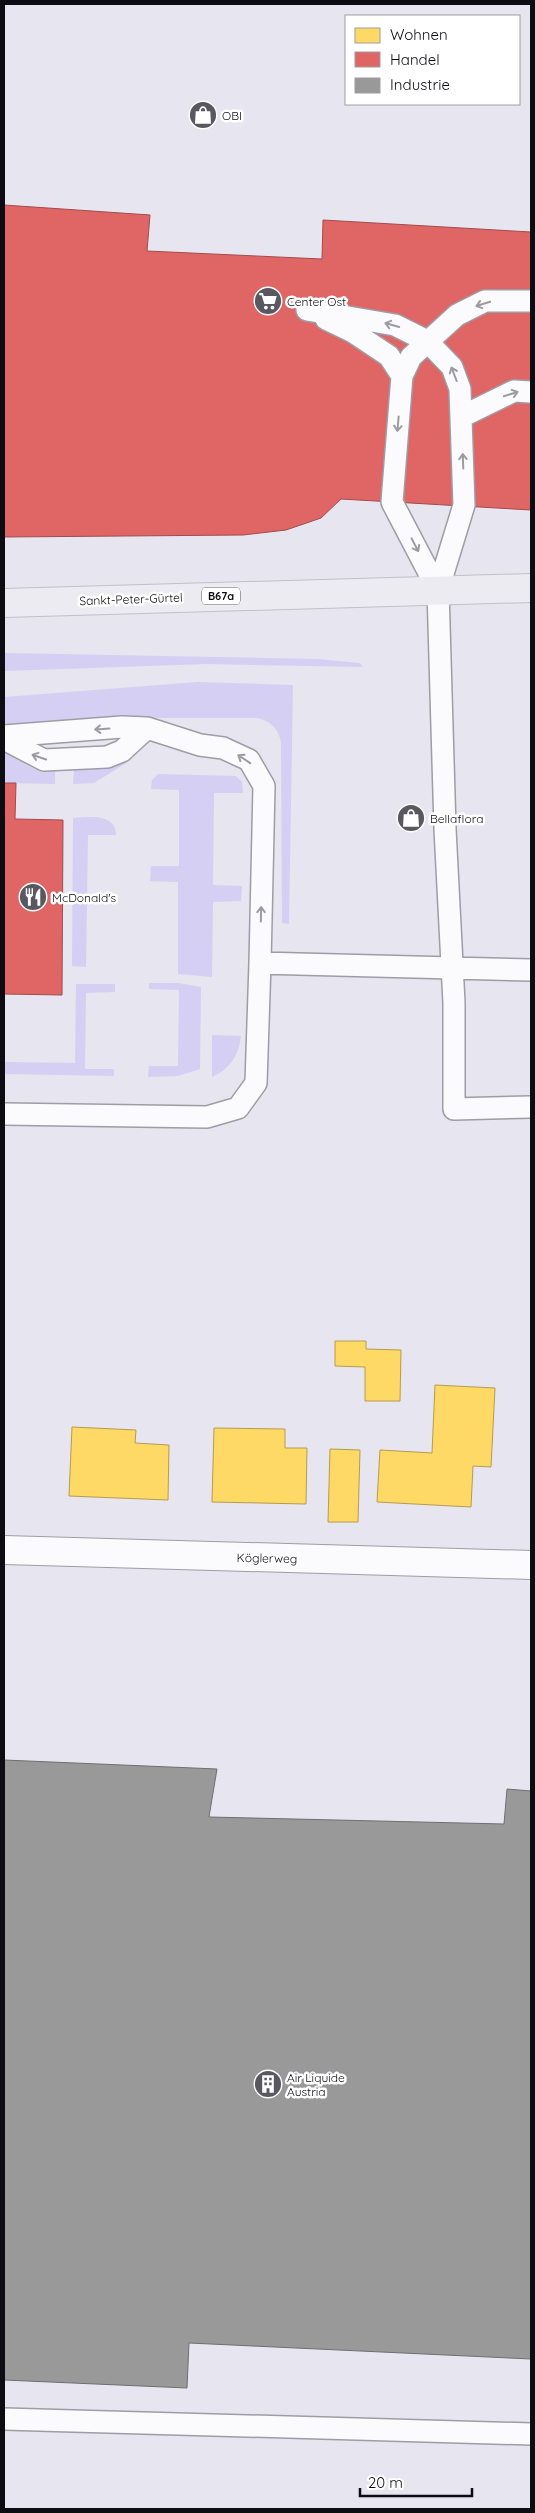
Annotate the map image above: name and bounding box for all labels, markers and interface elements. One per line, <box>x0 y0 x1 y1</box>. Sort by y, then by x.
legend <box>345 15 520 105</box>
text: Wohnen <box>390 25 448 44</box>
text: Handel <box>390 50 440 69</box>
text: Industrie <box>390 75 450 94</box>
shop icon: OBI <box>188 100 218 130</box>
place label: OBI <box>222 108 242 123</box>
supermarket icon: Center Ost <box>253 286 283 316</box>
place label: Center Ost <box>287 294 346 309</box>
one-way arrow <box>475 299 491 309</box>
one-way arrow <box>385 319 401 329</box>
one-way arrow <box>449 367 458 382</box>
one-way arrow <box>503 388 519 398</box>
one-way arrow <box>394 416 403 432</box>
one-way arrow <box>458 453 467 469</box>
one-way arrow <box>410 538 420 553</box>
road number: B67a <box>202 588 240 604</box>
street label: Sankt-Peter-Gürtel <box>79 590 183 608</box>
one-way arrow <box>94 724 110 733</box>
one-way arrow <box>32 752 47 761</box>
one-way arrow <box>237 754 251 765</box>
shop icon: Bellaflora <box>396 803 426 833</box>
place label: Bellaflora <box>430 811 483 826</box>
restaurant icon: McDonald's <box>18 882 48 912</box>
place label: McDonald's <box>52 890 117 905</box>
one-way arrow <box>256 907 265 923</box>
street label: Köglerweg <box>237 1550 297 1566</box>
building icon: Air Liquide Austria <box>253 2069 283 2099</box>
place label: Air Liquide Austria <box>287 2070 345 2099</box>
scale bar <box>360 2466 472 2498</box>
text: 20 m <box>368 2473 403 2492</box>

